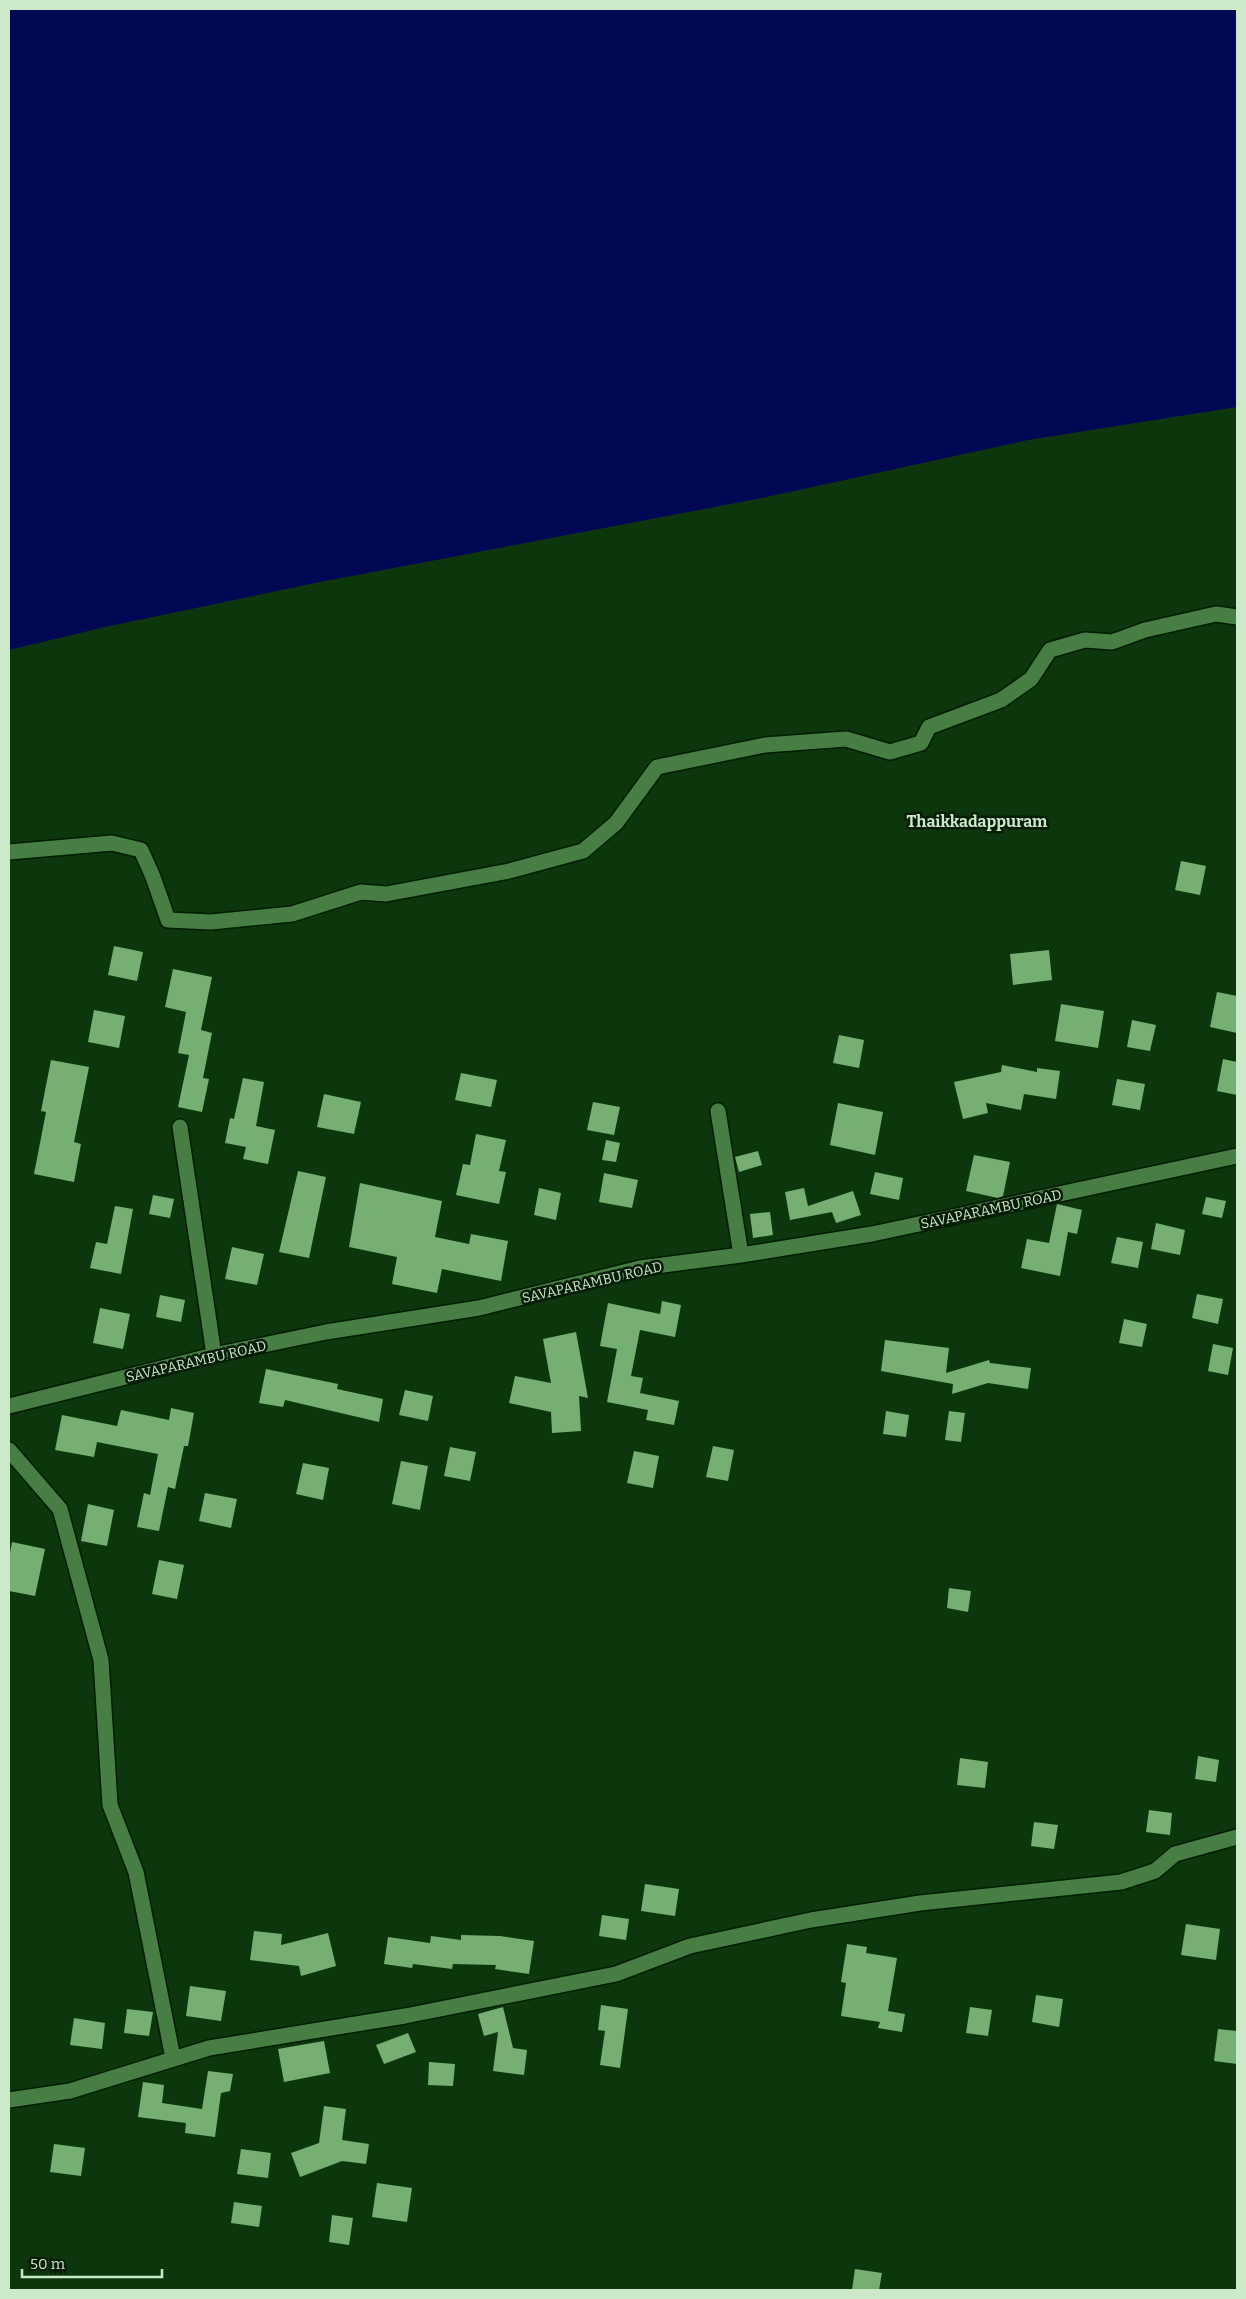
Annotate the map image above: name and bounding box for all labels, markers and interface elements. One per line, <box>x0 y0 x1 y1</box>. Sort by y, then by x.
district label: Thaikkadappuram <box>907 812 1048 831</box>
street label: SAVAPARAMBU ROAD <box>919 1186 1063 1233</box>
street label: SAVAPARAMBU ROAD <box>520 1258 664 1307</box>
street label: SAVAPARAMBU ROAD <box>124 1337 268 1386</box>
scale bar <box>22 2246 162 2278</box>
text: 50 m <box>30 2255 66 2273</box>

